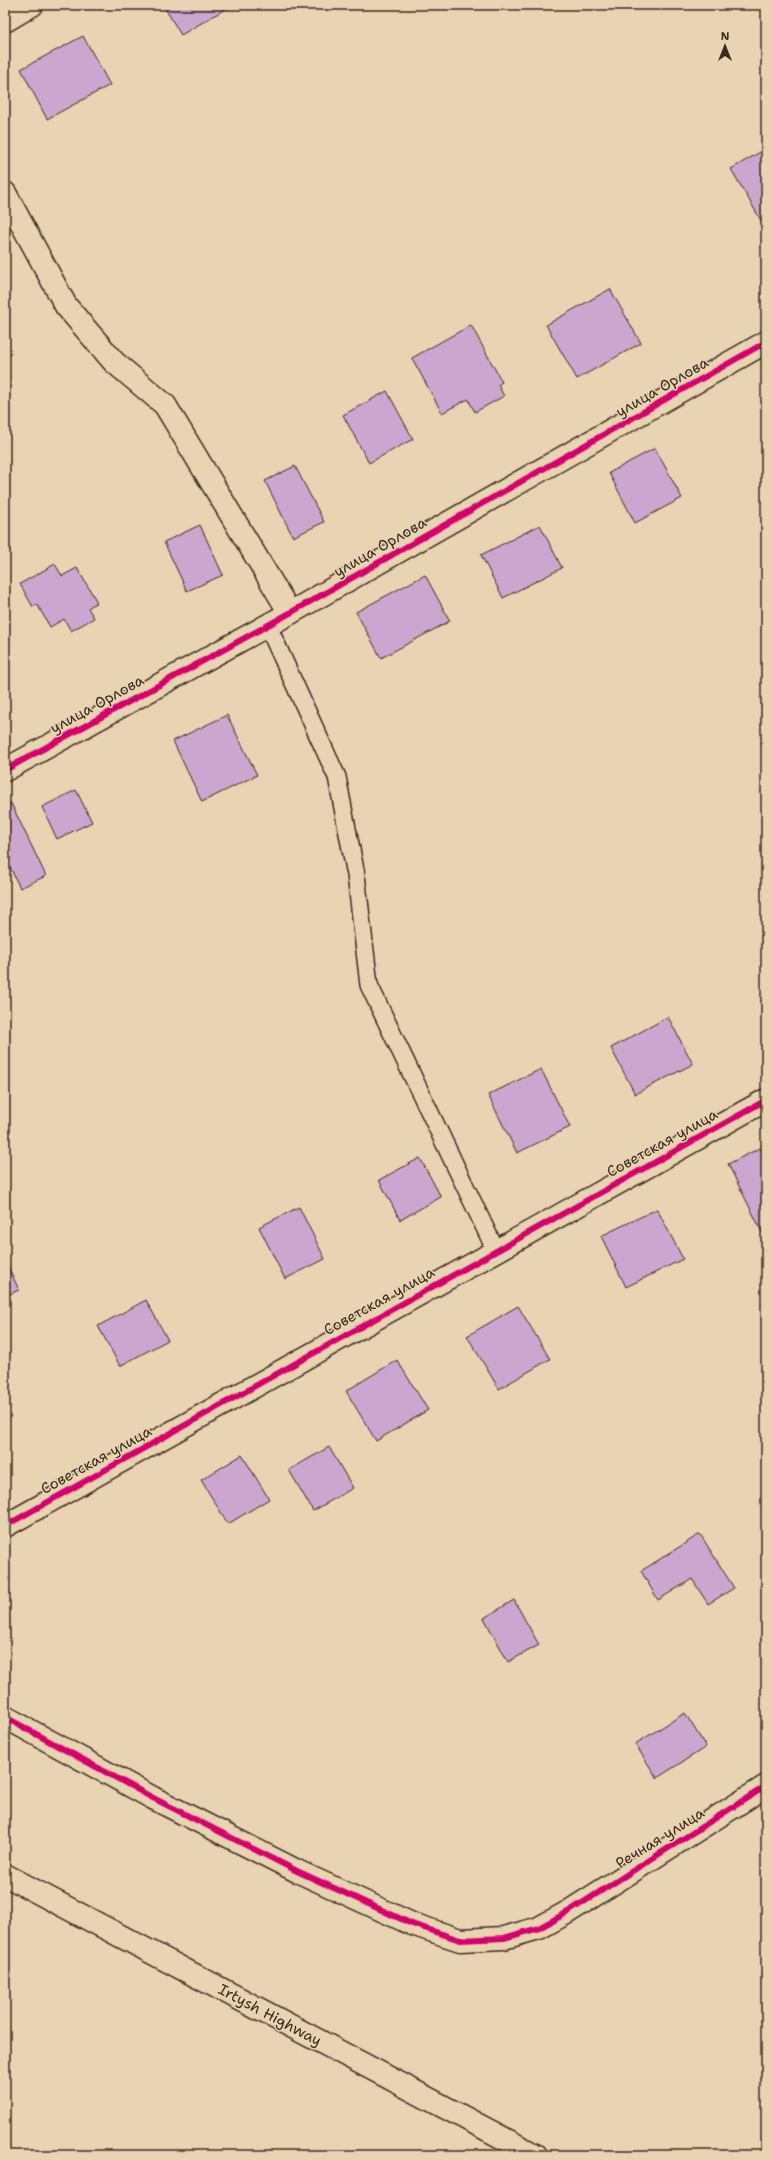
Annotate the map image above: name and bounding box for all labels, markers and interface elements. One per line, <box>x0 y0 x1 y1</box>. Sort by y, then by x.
north arrow <box>705 26 745 66</box>
text: N <box>721 29 730 44</box>
street label: улица Орлова <box>612 352 713 422</box>
street label: улица Орлова <box>330 512 431 582</box>
street label: улица Орлова <box>47 670 148 738</box>
street label: Советская улица <box>603 1104 722 1182</box>
street label: Советская улица <box>320 1262 439 1340</box>
street label: Советская улица <box>37 1421 156 1499</box>
street label: Речная улица <box>612 1802 709 1873</box>
street label: Irtysh Highway <box>215 1979 325 2051</box>

